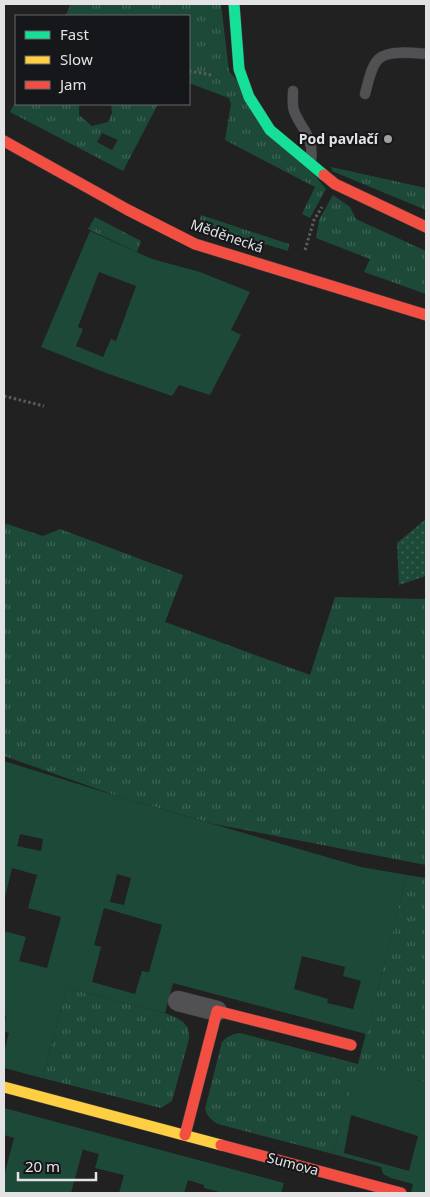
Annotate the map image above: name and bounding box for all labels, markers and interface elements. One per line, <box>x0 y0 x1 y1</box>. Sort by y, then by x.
legend <box>15 15 190 105</box>
text: Fast <box>60 24 89 44</box>
text: Slow <box>60 49 93 69</box>
text: Jam <box>58 74 87 94</box>
place label: Pod pavlačí <box>299 129 379 148</box>
marker: Pod pavlačí <box>382 133 394 145</box>
street label: Měděnecká <box>188 214 266 257</box>
street label: Sumova <box>265 1148 321 1179</box>
scale bar <box>18 1150 95 1182</box>
text: 20 m <box>25 1156 60 1176</box>

